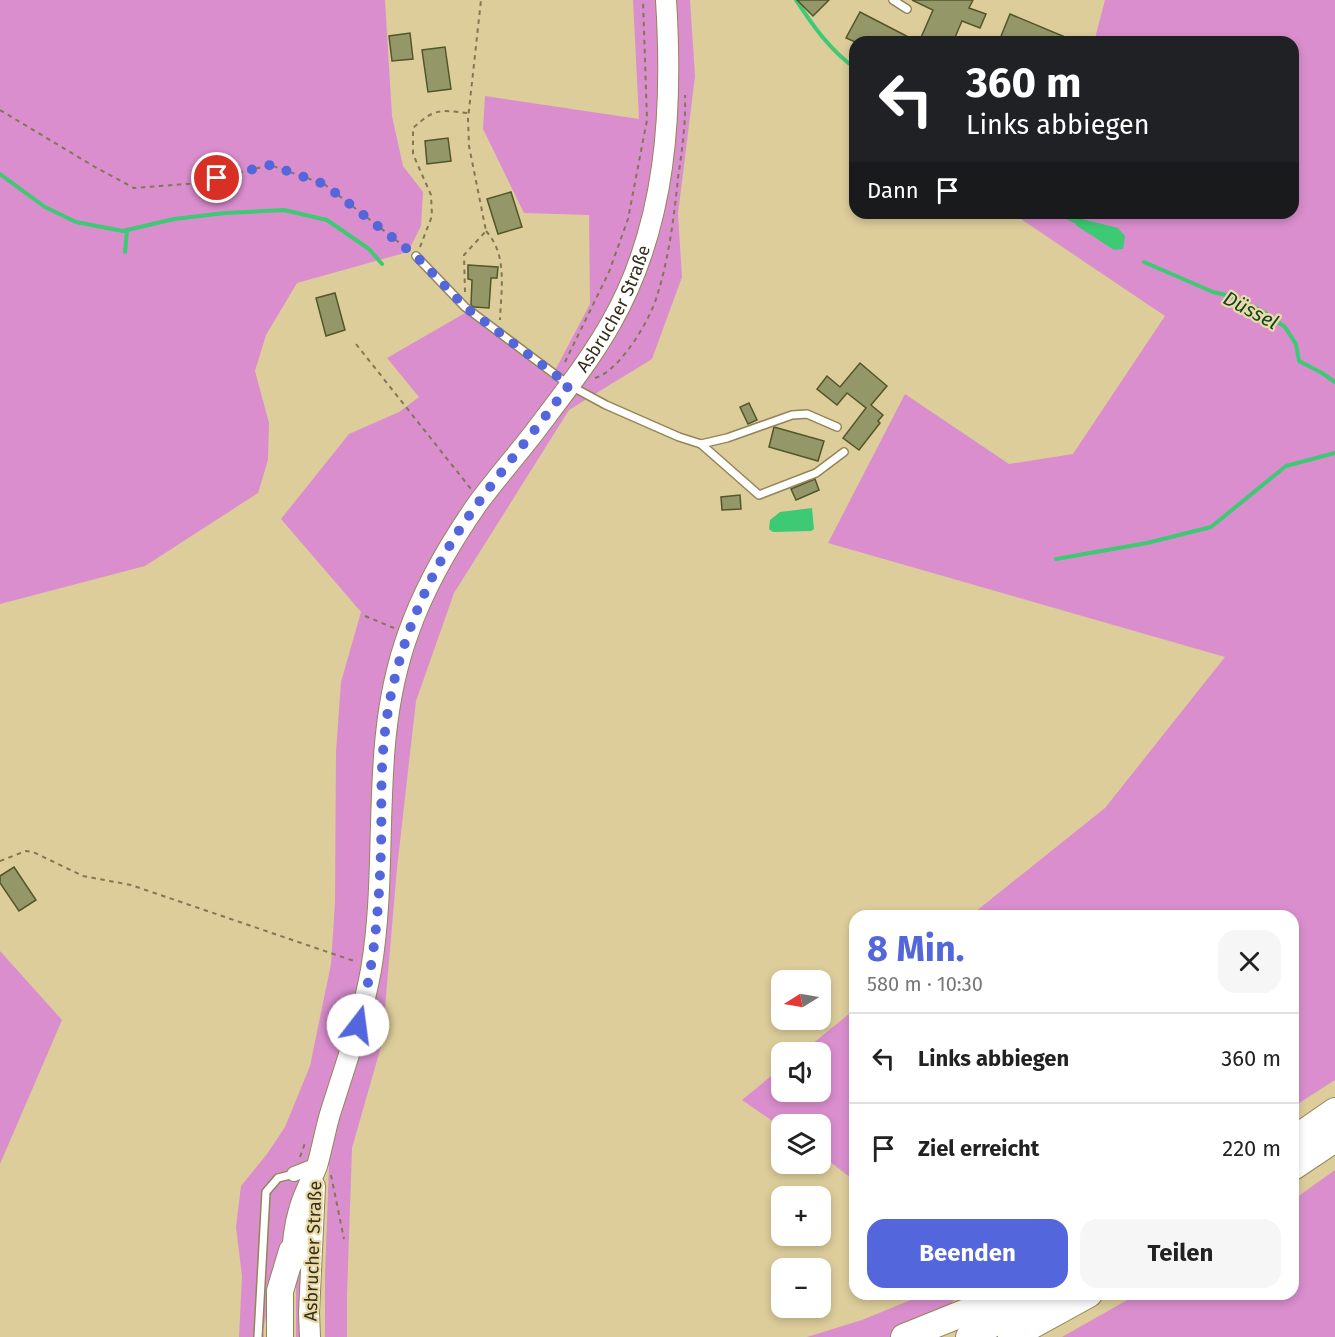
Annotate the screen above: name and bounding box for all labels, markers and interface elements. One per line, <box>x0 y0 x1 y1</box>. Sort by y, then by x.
text: 360 m <box>966 58 1082 108</box>
icon: left <box>867 60 945 138</box>
text: Links abbiegen <box>966 109 1150 141</box>
pin <box>191 152 242 203</box>
icon: arrive <box>200 161 233 194</box>
icon: arrive <box>931 174 964 207</box>
text: Dann <box>867 177 919 204</box>
street label: Asbrucher Straße <box>572 242 655 376</box>
water label: Düssel <box>1219 286 1283 334</box>
text: 8 Min. <box>867 927 964 971</box>
button: close <box>1218 930 1281 993</box>
north arrow <box>771 970 831 1030</box>
map controls <box>771 970 831 1318</box>
text: 580 m · 10:30 <box>867 972 983 996</box>
position arrow <box>326 993 390 1057</box>
button: sound <box>771 1042 831 1102</box>
icon: left <box>867 1042 900 1075</box>
text: Links abbiegen <box>918 1045 1069 1072</box>
text: 360 m <box>1221 1045 1281 1072</box>
button: layers <box>771 1114 831 1174</box>
icon: arrive <box>867 1132 900 1165</box>
text: Ziel erreicht <box>918 1135 1039 1162</box>
text: 220 m <box>1222 1135 1281 1162</box>
street label: Asbrucher Straße <box>300 1180 326 1322</box>
button: + <box>771 1186 831 1246</box>
button: Beenden <box>867 1219 1068 1288</box>
button: Teilen <box>1080 1219 1281 1288</box>
button: − <box>771 1258 831 1318</box>

